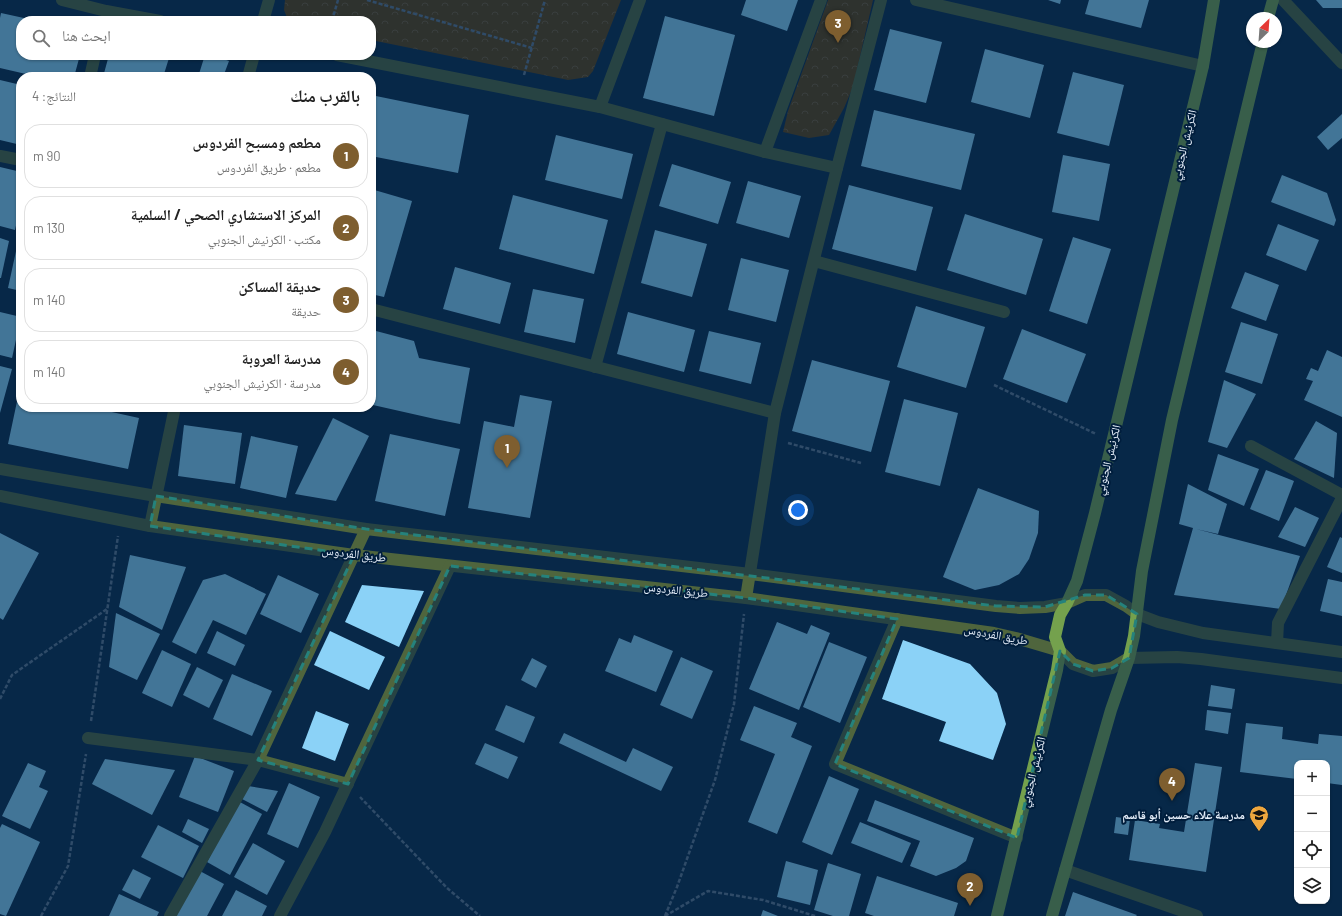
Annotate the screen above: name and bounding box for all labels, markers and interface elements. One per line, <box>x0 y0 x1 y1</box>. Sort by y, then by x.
pin: 3 <box>825 10 851 43</box>
north arrow <box>1246 12 1282 48</box>
search box <box>16 16 376 60</box>
text: ابحث هنا <box>62 26 111 44</box>
icon: search <box>30 27 52 49</box>
text: بالقرب منك <box>290 85 360 105</box>
text: النتائج: 4 <box>32 88 76 104</box>
street label: الكرنيش الجنوبي <box>1168 108 1202 182</box>
text: مطعم ومسبح الفردوس <box>193 133 321 151</box>
text: 90 m <box>33 148 61 164</box>
text: 1 <box>344 148 348 164</box>
text: مطعم · طريق الفردوس <box>217 159 321 175</box>
text: المركز الاستشاري الصحي / السلمية <box>131 205 321 223</box>
text: 130 m <box>33 220 65 236</box>
text: 2 <box>342 220 350 236</box>
text: مكتب · الكرنيش الجنوبي <box>208 231 321 247</box>
text: حديقة المساكن <box>239 277 321 295</box>
text: 140 m <box>33 292 65 308</box>
text: 3 <box>342 292 350 308</box>
text: حديقة <box>291 303 321 319</box>
text: مدرسة العروبة <box>242 349 321 367</box>
text: 140 m <box>33 364 65 380</box>
text: 4 <box>342 364 350 380</box>
text: مدرسة · الكرنيش الجنوبي <box>203 375 321 391</box>
street label: الكرنيش الجنوبي <box>1092 423 1126 497</box>
pin: 1 <box>494 435 520 468</box>
your location <box>788 500 808 520</box>
street label: طريق الفردوس <box>321 542 387 565</box>
street label: طريق الفردوس <box>643 579 709 601</box>
street label: طريق الفردوس <box>963 621 1029 648</box>
street label: الكرنيش الجنوبي <box>1017 735 1051 809</box>
map controls <box>1294 760 1330 904</box>
button: + <box>1294 760 1330 796</box>
pin: 4 <box>1159 768 1185 801</box>
button: − <box>1294 796 1330 832</box>
school or university icon: مدرسة علاء حسين أبو قاسم <box>1248 804 1270 832</box>
place label: مدرسة علاء حسين أبو قاسم <box>1122 807 1245 823</box>
button: locate <box>1294 832 1330 868</box>
button: layers <box>1294 868 1330 904</box>
pin: 2 <box>957 873 983 906</box>

